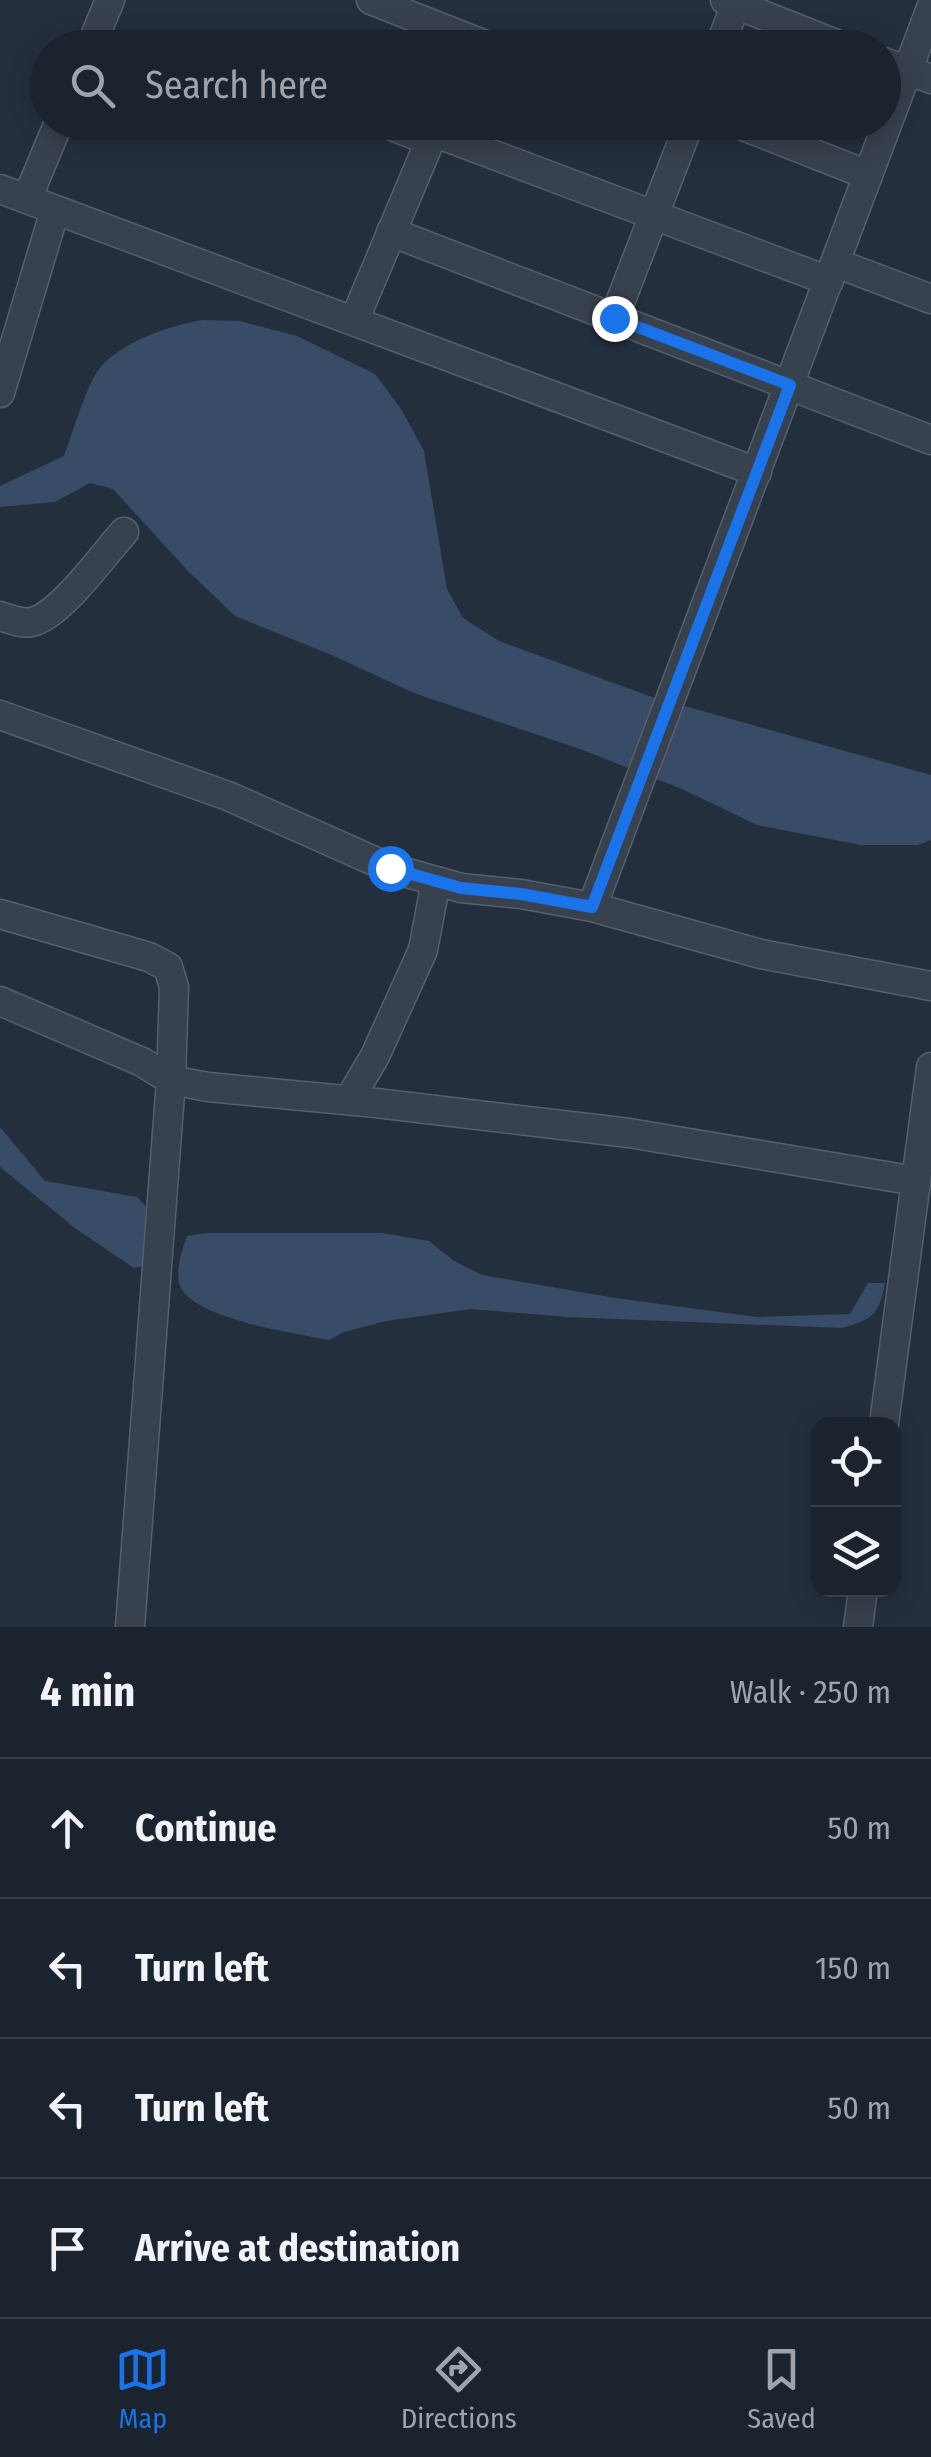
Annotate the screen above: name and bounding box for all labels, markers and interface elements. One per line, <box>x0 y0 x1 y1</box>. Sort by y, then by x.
search box <box>30 30 901 140</box>
icon: search <box>65 58 120 113</box>
text: Search here <box>145 62 328 108</box>
route end <box>592 296 638 342</box>
route start <box>368 846 414 892</box>
map controls <box>811 1417 901 1597</box>
button: locate <box>811 1417 901 1507</box>
button: layers <box>811 1507 901 1597</box>
text: 4 min <box>40 1667 135 1717</box>
text: Walk · 250 m <box>730 1673 891 1711</box>
icon: ahead <box>40 1801 95 1856</box>
text: Continue <box>135 1805 276 1851</box>
text: 50 m <box>828 1809 891 1847</box>
icon: left <box>40 1941 95 1996</box>
text: Turn left <box>135 1945 269 1991</box>
text: 150 m <box>815 1949 891 1987</box>
icon: left <box>40 2081 95 2136</box>
text: Turn left <box>135 2085 269 2131</box>
text: 50 m <box>828 2089 891 2127</box>
icon: arrive <box>40 2221 95 2276</box>
text: Arrive at destination <box>135 2225 460 2271</box>
tab: Map <box>115 2342 170 2435</box>
tab: Directions <box>401 2342 517 2435</box>
tab: Saved <box>747 2342 816 2435</box>

